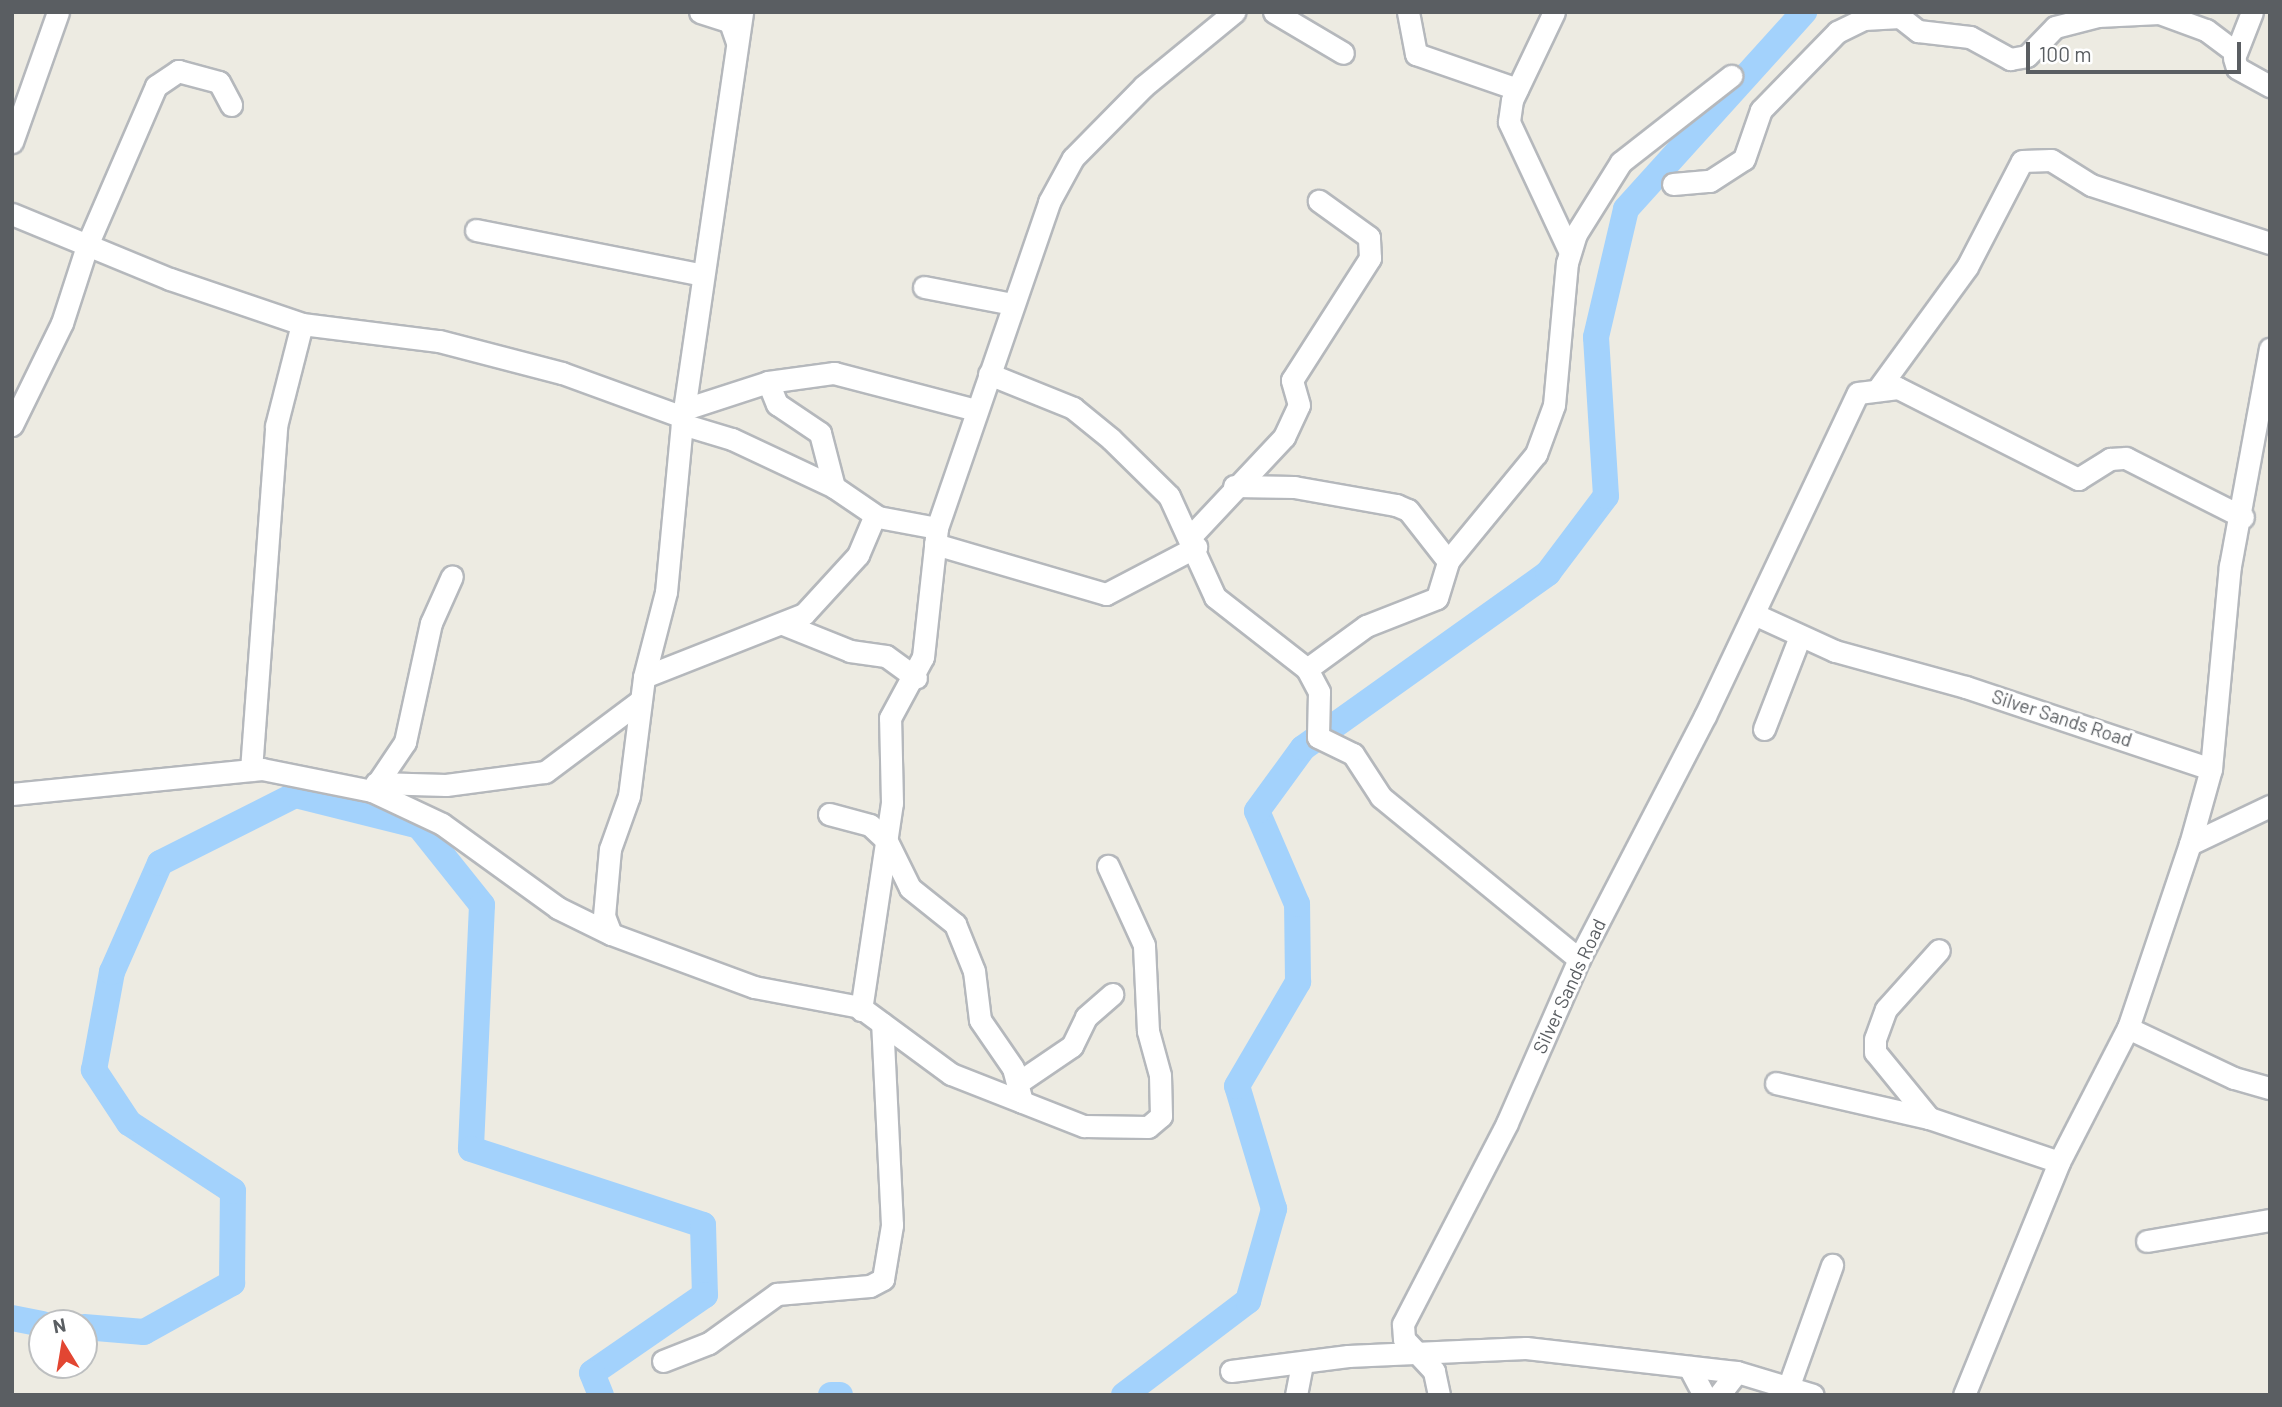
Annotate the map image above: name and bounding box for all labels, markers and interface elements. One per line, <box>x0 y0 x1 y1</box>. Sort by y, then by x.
scale bar <box>2030 28 2245 72</box>
text: 100 m <box>2039 41 2092 66</box>
street label: Silver Sands Road <box>1989 685 2135 751</box>
street label: Silver Sands Road <box>1528 915 1610 1057</box>
north arrow <box>28 1309 98 1379</box>
text: N <box>51 1312 68 1337</box>

